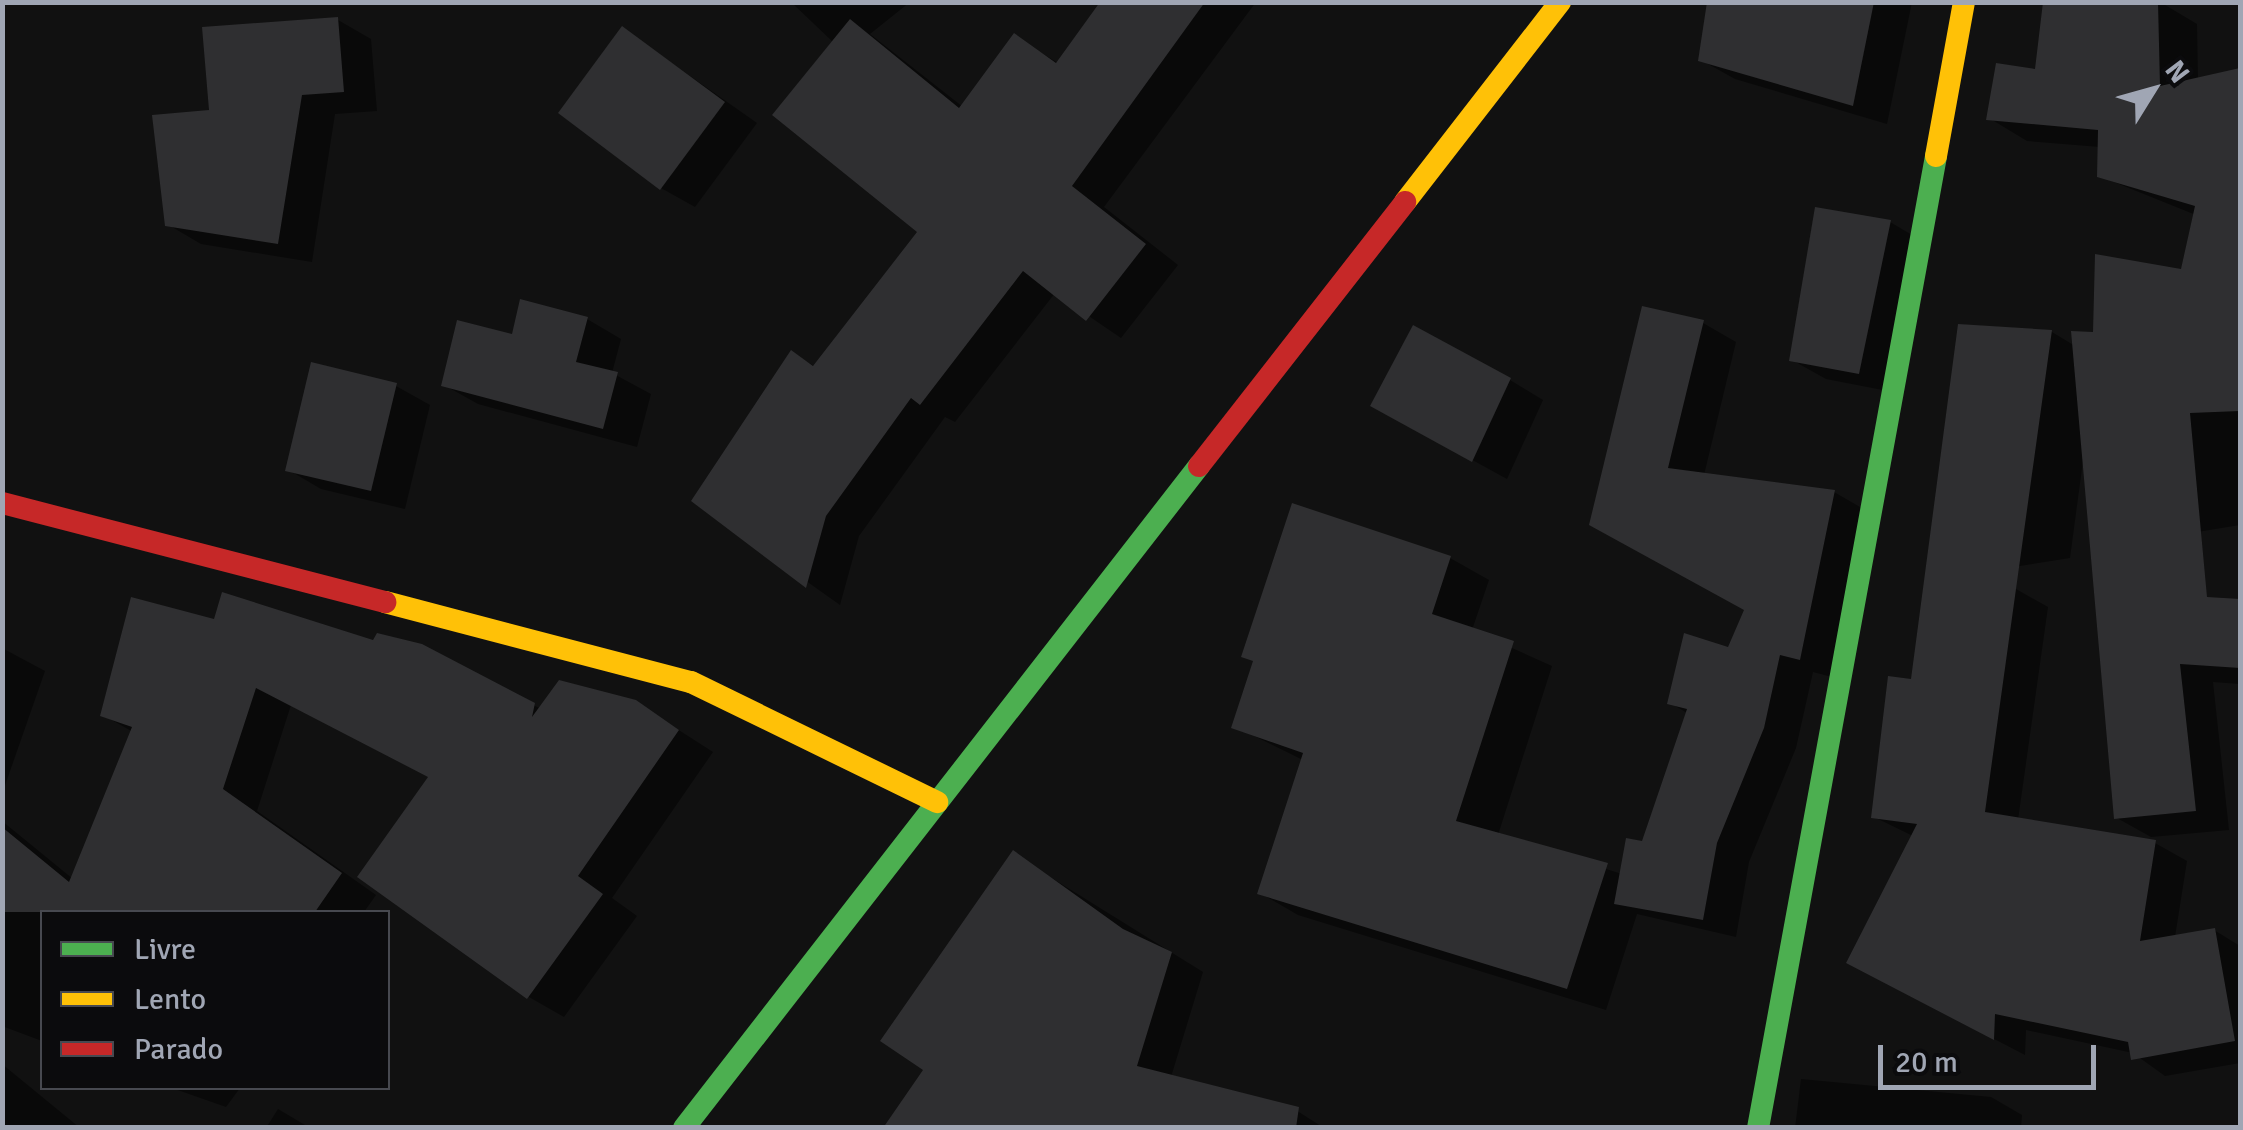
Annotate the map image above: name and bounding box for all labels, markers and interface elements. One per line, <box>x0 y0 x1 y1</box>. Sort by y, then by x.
north arrow <box>2103 40 2203 140</box>
text: N <box>2158 54 2196 90</box>
legend <box>40 910 390 1090</box>
text: Livre <box>134 931 196 968</box>
text: Lento <box>134 981 206 1018</box>
scale bar <box>1883 1025 2100 1087</box>
text: Parado <box>134 1031 223 1068</box>
text: 20 m <box>1895 1044 1958 1081</box>

